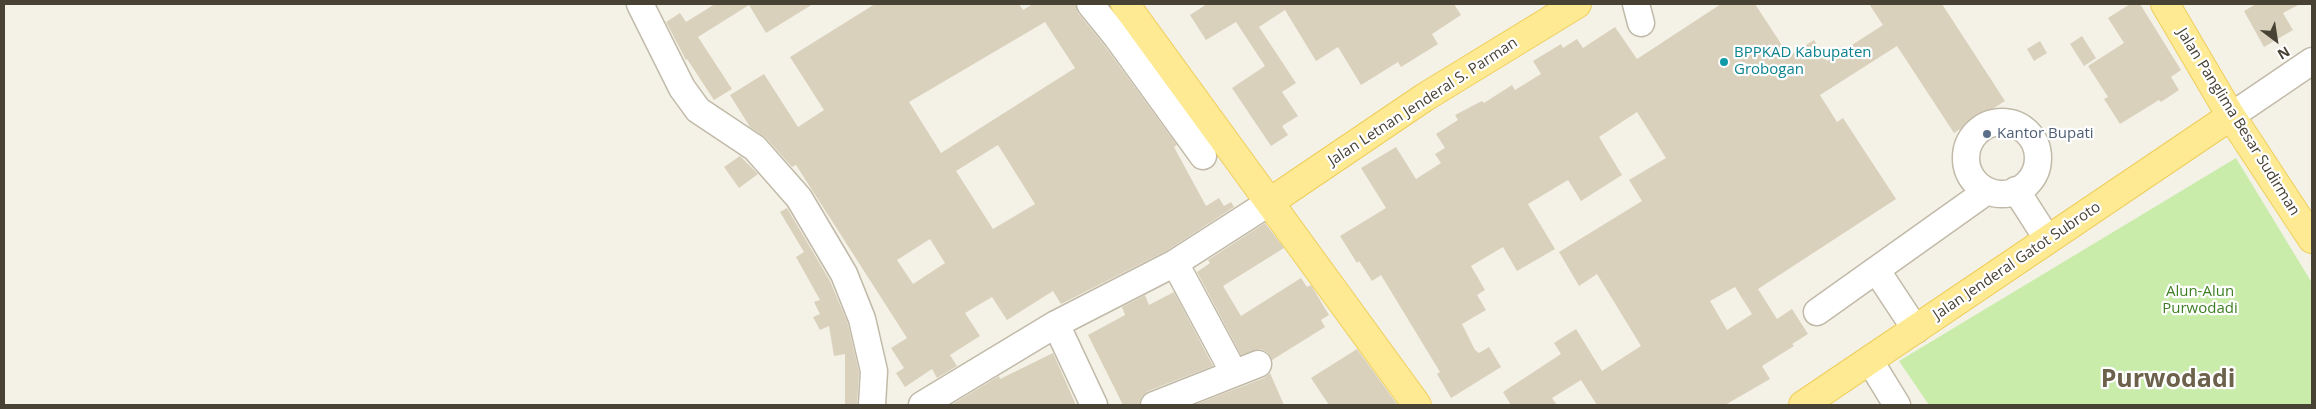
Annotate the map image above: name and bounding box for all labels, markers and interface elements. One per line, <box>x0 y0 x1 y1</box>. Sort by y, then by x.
north arrow <box>2251 15 2301 65</box>
street label: Jalan Panglima Besar Sudirman <box>2173 25 2303 219</box>
street label: Jalan Letnan Jenderal S. Parman <box>1325 34 1521 170</box>
text: N <box>2274 42 2294 64</box>
place label: BPPKAD Kabupaten Grobogan <box>1734 44 1872 79</box>
marker: BPPKAD Kabupaten Grobogan <box>1718 56 1730 68</box>
place label: Kantor Bupati <box>1997 125 2094 143</box>
marker: Kantor Bupati <box>1981 128 1993 140</box>
street label: Jalan Jenderal Gatot Subroto <box>1930 198 2104 324</box>
park label: Alun-Alun Purwodadi <box>2162 283 2238 318</box>
district label: Purwodadi <box>2101 365 2235 395</box>

